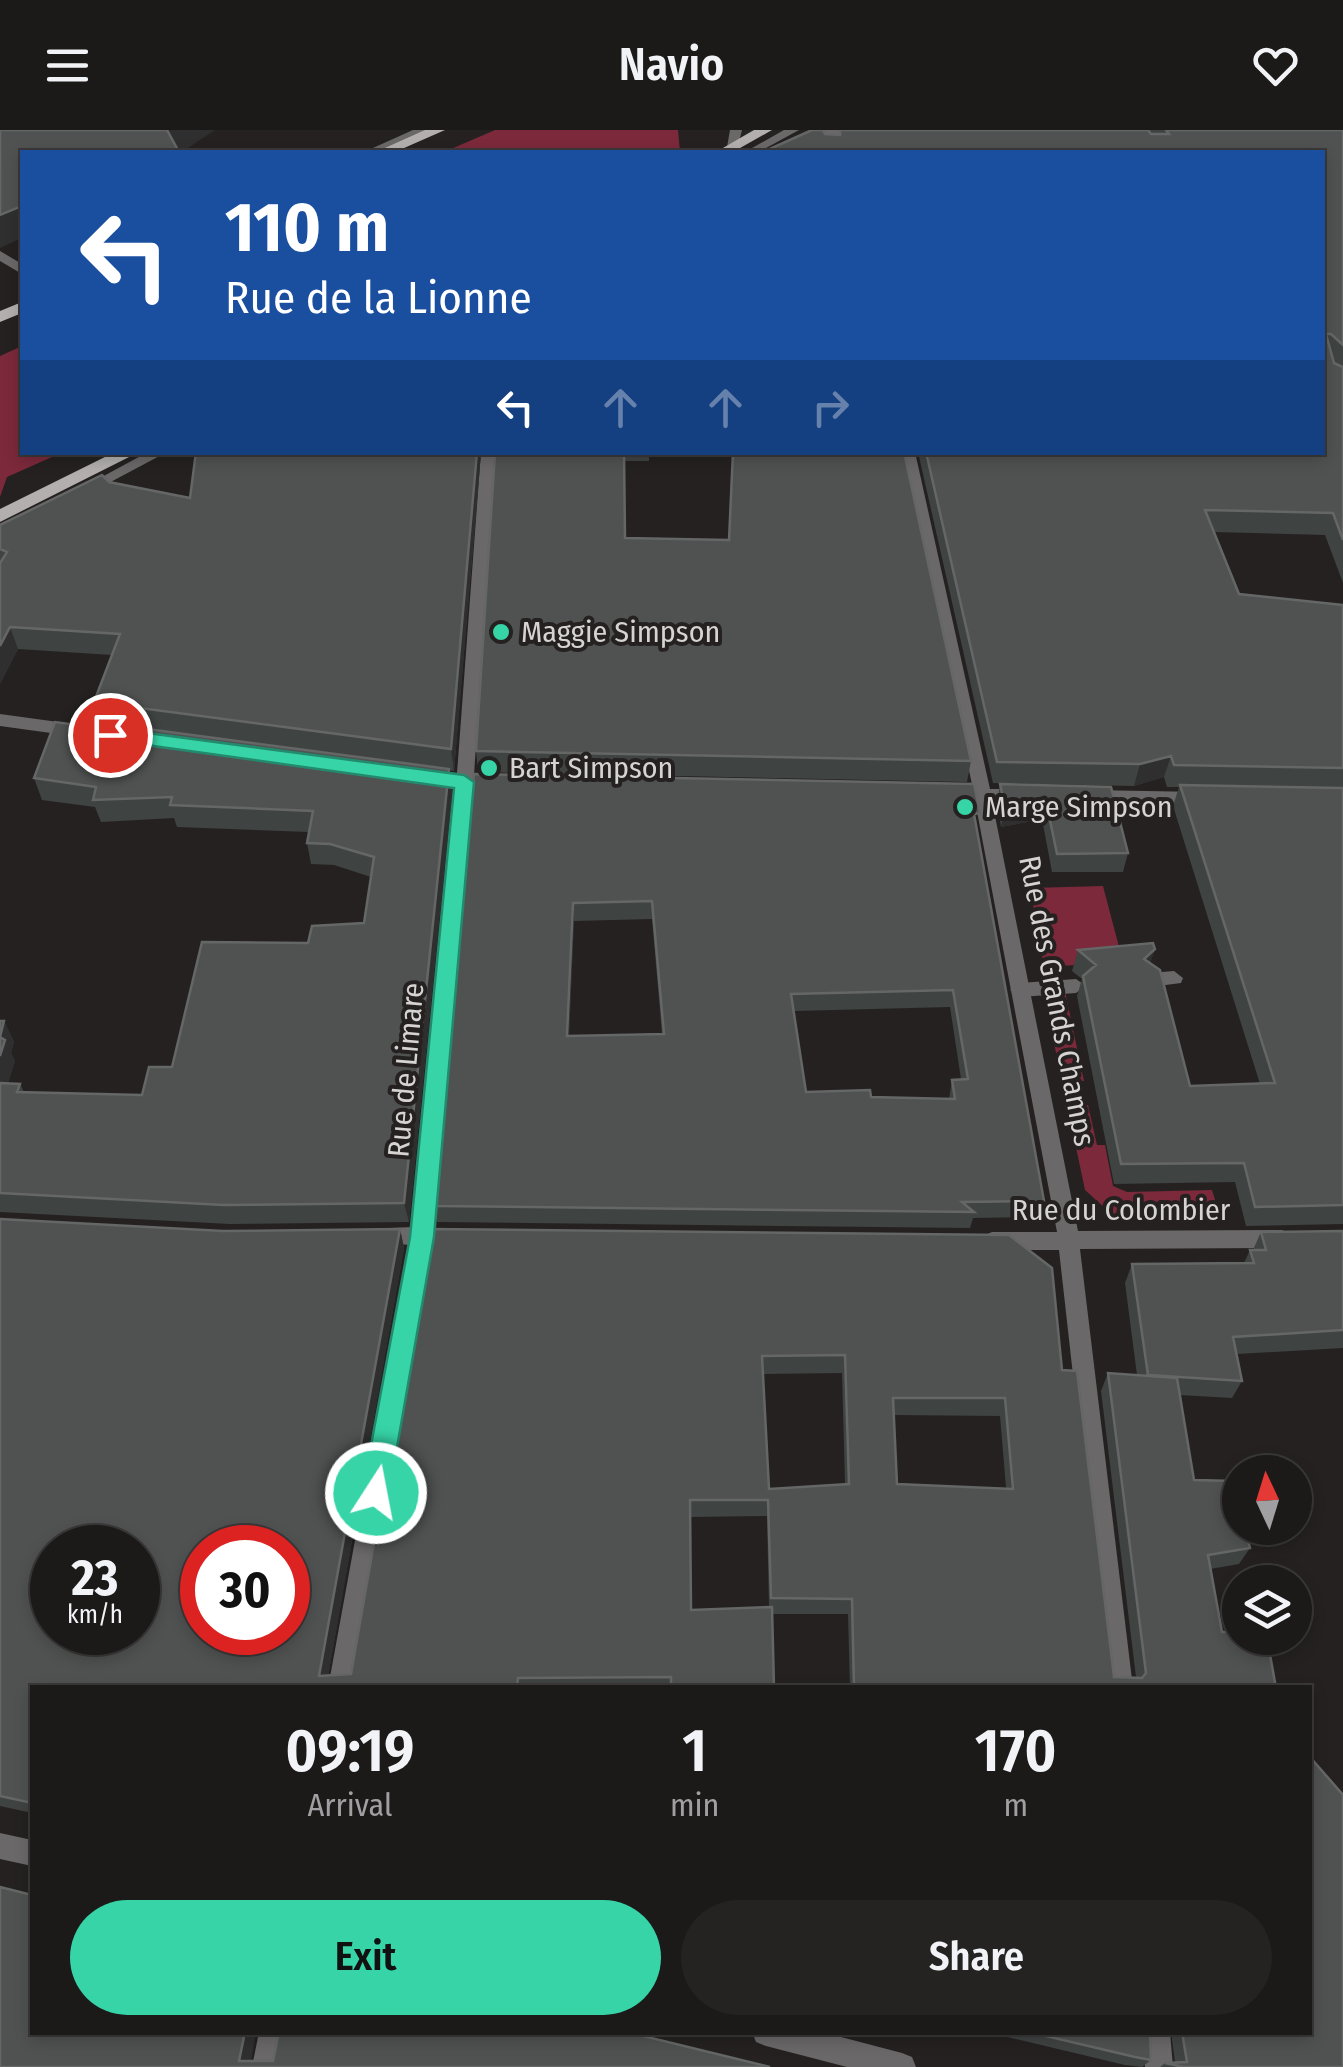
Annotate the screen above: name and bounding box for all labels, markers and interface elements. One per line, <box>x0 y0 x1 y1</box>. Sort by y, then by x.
icon: menu <box>40 38 95 93</box>
text: Navio <box>619 38 724 92</box>
icon: heart <box>1248 38 1303 93</box>
text: 110 m <box>225 186 389 270</box>
icon: left <box>60 190 190 320</box>
text: Rue de la Lionne <box>225 271 532 325</box>
icon: left <box>488 380 543 435</box>
icon: ahead <box>593 380 648 435</box>
icon: ahead <box>698 380 753 435</box>
icon: right <box>803 380 858 435</box>
place label: Maggie Simpson <box>521 614 720 650</box>
marker: Maggie Simpson <box>490 621 512 643</box>
pin <box>68 693 153 778</box>
icon: arrive <box>83 708 138 763</box>
place label: Bart Simpson <box>509 750 673 786</box>
marker: Bart Simpson <box>478 757 500 779</box>
place label: Marge Simpson <box>985 789 1172 825</box>
marker: Marge Simpson <box>954 796 976 818</box>
street label: Rue des Grands Champs <box>1011 853 1103 1149</box>
street label: Rue de Limare <box>380 981 432 1159</box>
street label: Rue du Colombier <box>1012 1192 1231 1228</box>
position arrow <box>324 1441 428 1545</box>
north arrow <box>1222 1455 1312 1545</box>
map controls <box>1222 1455 1312 1655</box>
speed limit sign: 30 <box>180 1525 310 1655</box>
text: 23 <box>72 1548 118 1608</box>
button: layers <box>1222 1565 1312 1655</box>
text: km/h <box>67 1600 123 1630</box>
text: 09:19 <box>285 1715 415 1787</box>
text: 1 <box>682 1715 707 1787</box>
text: 170 <box>975 1715 1057 1787</box>
text: Arrival <box>308 1786 392 1824</box>
text: min <box>670 1786 719 1824</box>
text: m <box>1003 1786 1028 1824</box>
button: Exit <box>70 1900 661 2015</box>
button: Share <box>681 1900 1272 2015</box>

